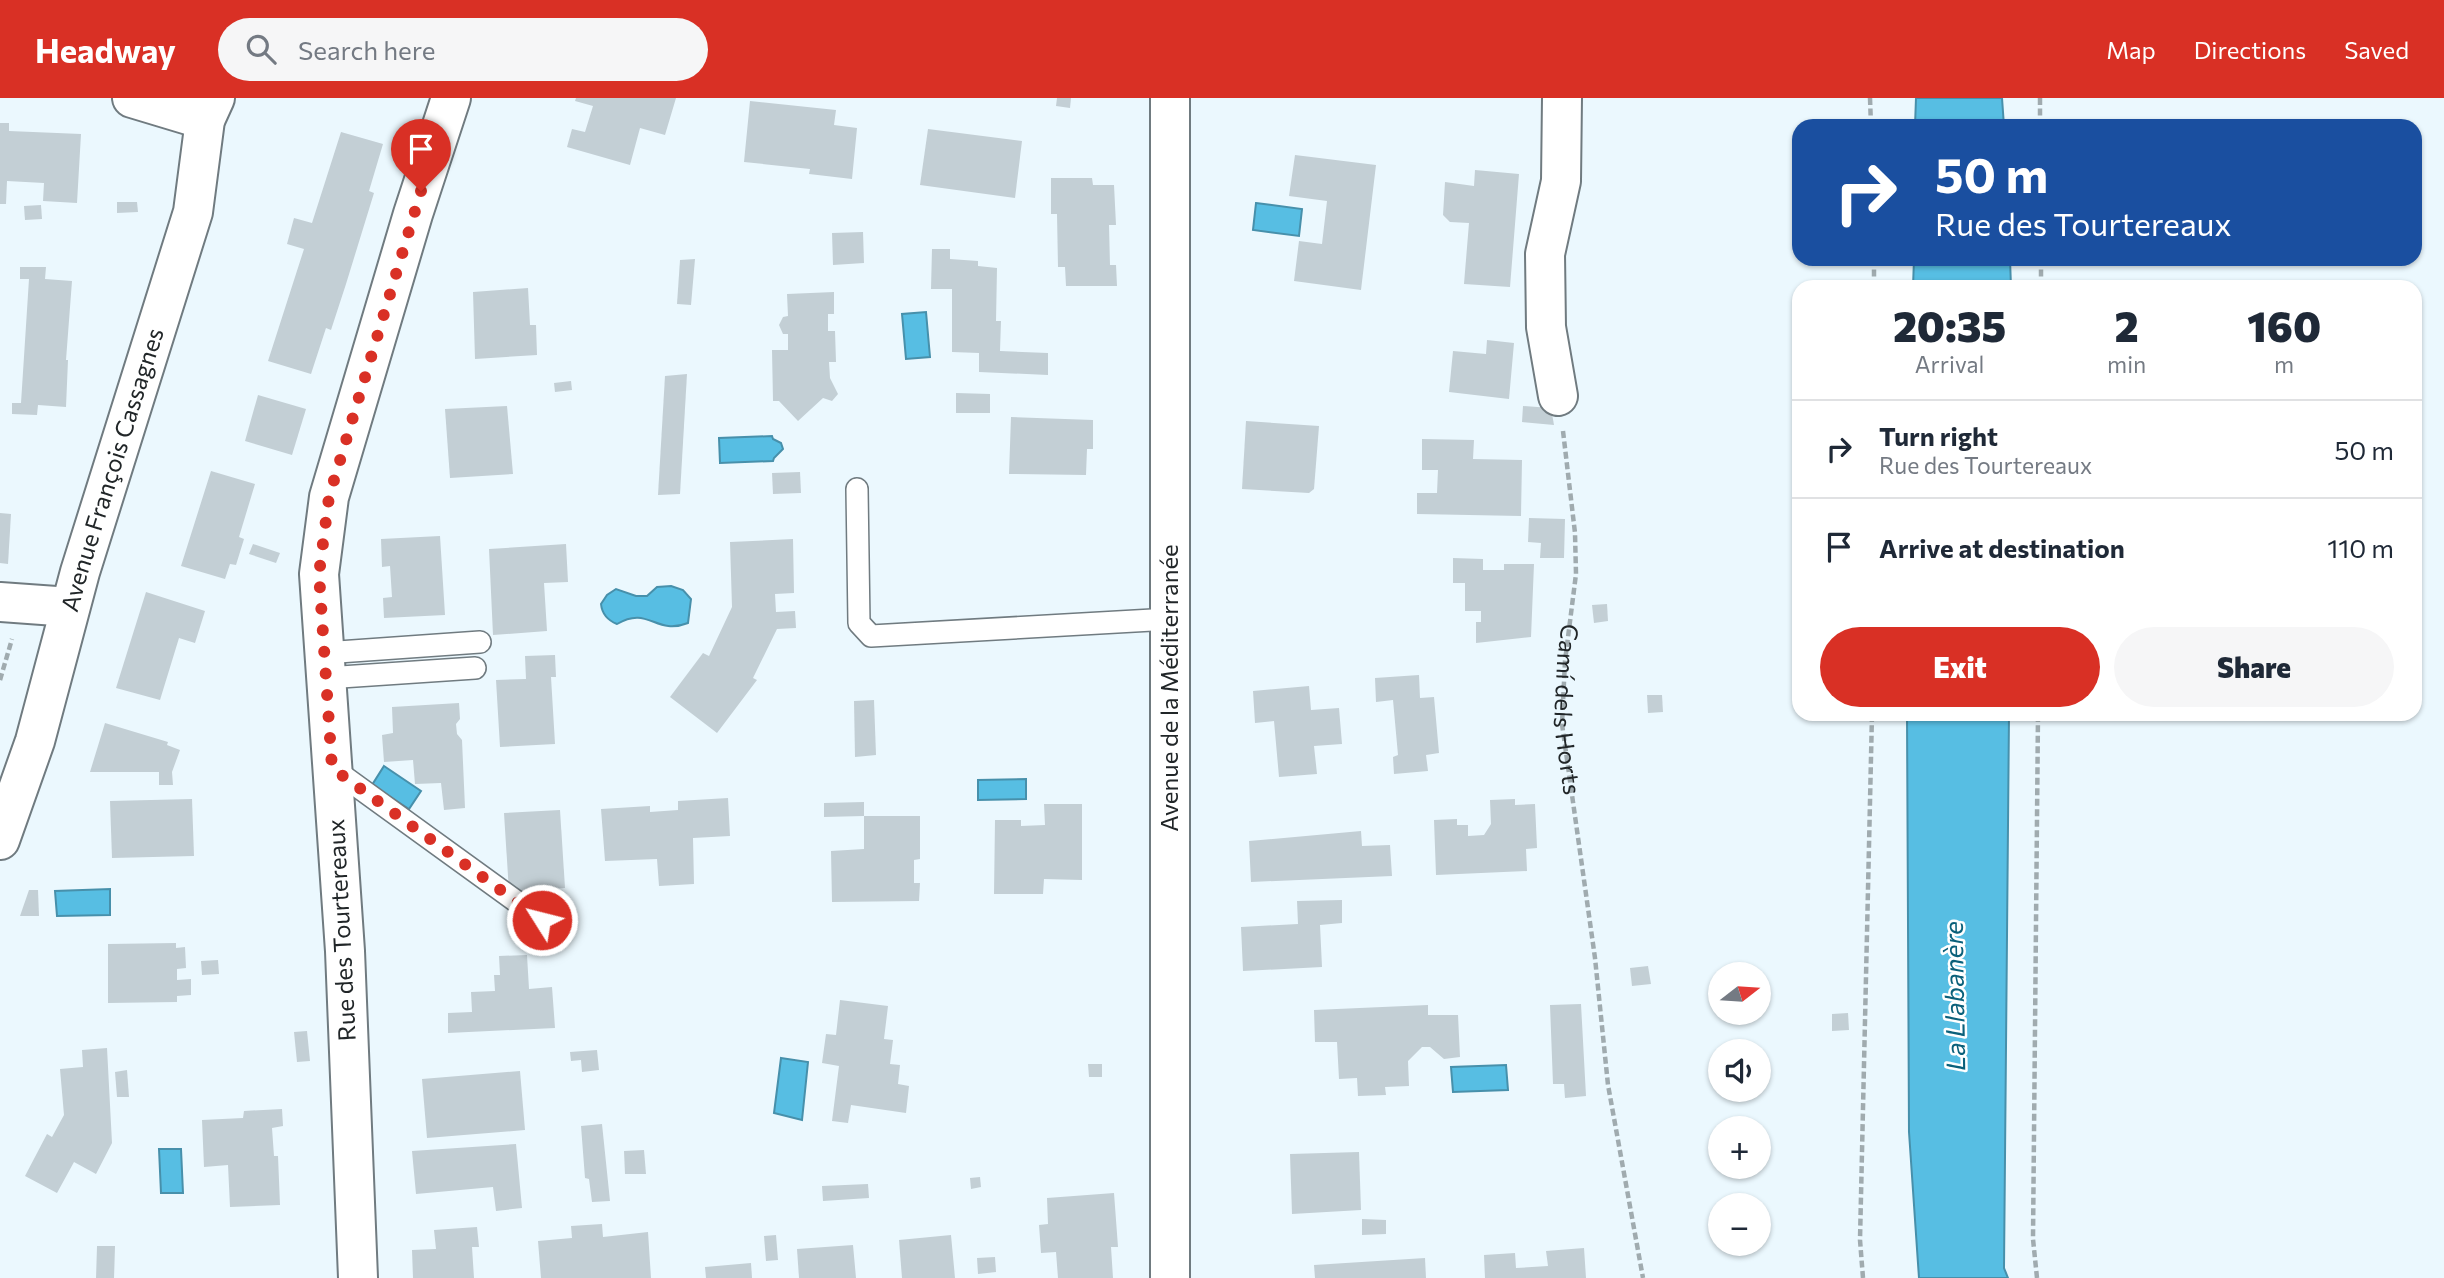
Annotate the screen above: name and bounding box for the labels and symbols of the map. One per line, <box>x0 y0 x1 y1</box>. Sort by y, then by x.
pin <box>391 119 451 191</box>
street label: Avenue François Cassagnes <box>54 324 169 615</box>
street label: Avenue de la Méditerranée <box>1154 544 1183 832</box>
street label: Camí dels Horts <box>1549 622 1588 796</box>
street label: Rue des Tourtereaux <box>320 818 361 1042</box>
position arrow <box>505 883 579 957</box>
water label: La Llabanère <box>1937 921 1970 1071</box>
north arrow <box>1708 962 1771 1026</box>

